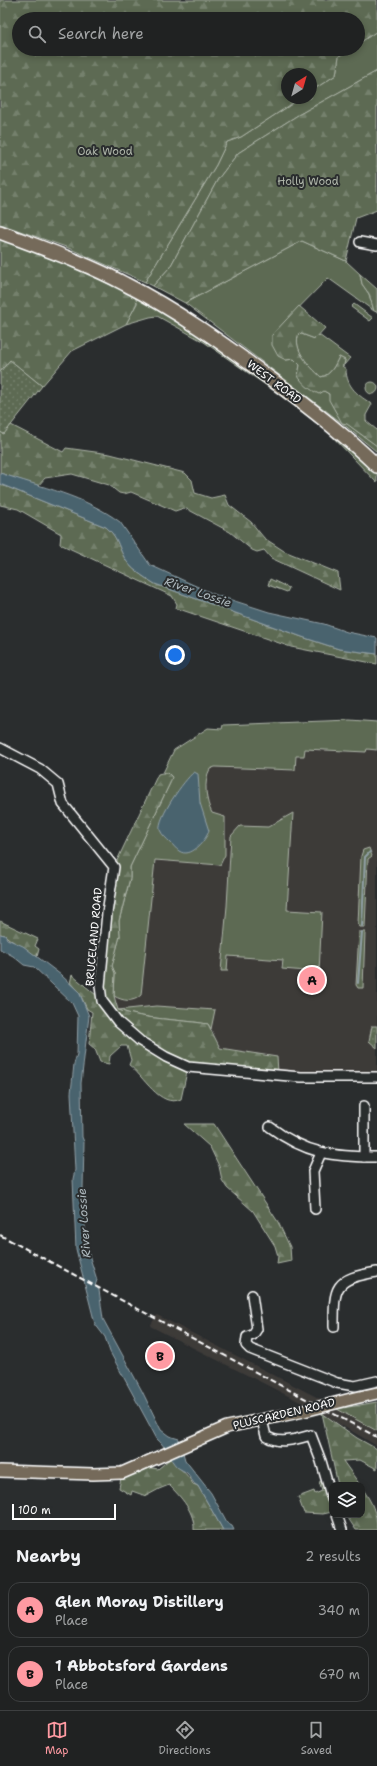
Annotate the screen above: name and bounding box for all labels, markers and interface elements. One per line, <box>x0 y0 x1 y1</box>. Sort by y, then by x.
search box <box>12 12 365 56</box>
icon: search <box>26 23 48 45</box>
text: Search here <box>58 24 144 44</box>
north arrow <box>281 68 317 104</box>
park label: Oak Wood <box>77 144 133 159</box>
park label: Holly Wood <box>277 174 339 189</box>
street label: WEST ROAD <box>244 357 304 407</box>
water label: River Lossie <box>162 573 234 611</box>
your location <box>165 645 185 665</box>
street label: BRUCELAND ROAD <box>82 887 106 987</box>
pin: A <box>299 965 325 995</box>
water label: River Lossie <box>74 1187 94 1258</box>
pin: B <box>147 1341 173 1371</box>
street label: PLUSCARDEN ROAD <box>232 1395 336 1433</box>
map controls <box>329 1482 365 1518</box>
button: layers <box>329 1482 365 1518</box>
scale bar <box>12 1502 116 1521</box>
text: 100 m <box>18 1503 51 1518</box>
text: Nearby <box>16 1545 81 1567</box>
text: 2 results <box>305 1548 361 1565</box>
text: Glen Moray Distillery <box>55 1592 224 1612</box>
text: A <box>25 1602 35 1619</box>
text: 340 m <box>318 1602 360 1619</box>
text: Place <box>55 1612 88 1629</box>
text: 1 Abbotsford Gardens <box>55 1656 228 1676</box>
text: B <box>26 1666 34 1683</box>
text: 670 m <box>319 1666 360 1683</box>
text: Place <box>55 1676 88 1693</box>
tab: Map <box>45 1719 69 1758</box>
tab: Directions <box>158 1719 211 1758</box>
tab: Saved <box>301 1719 332 1758</box>

